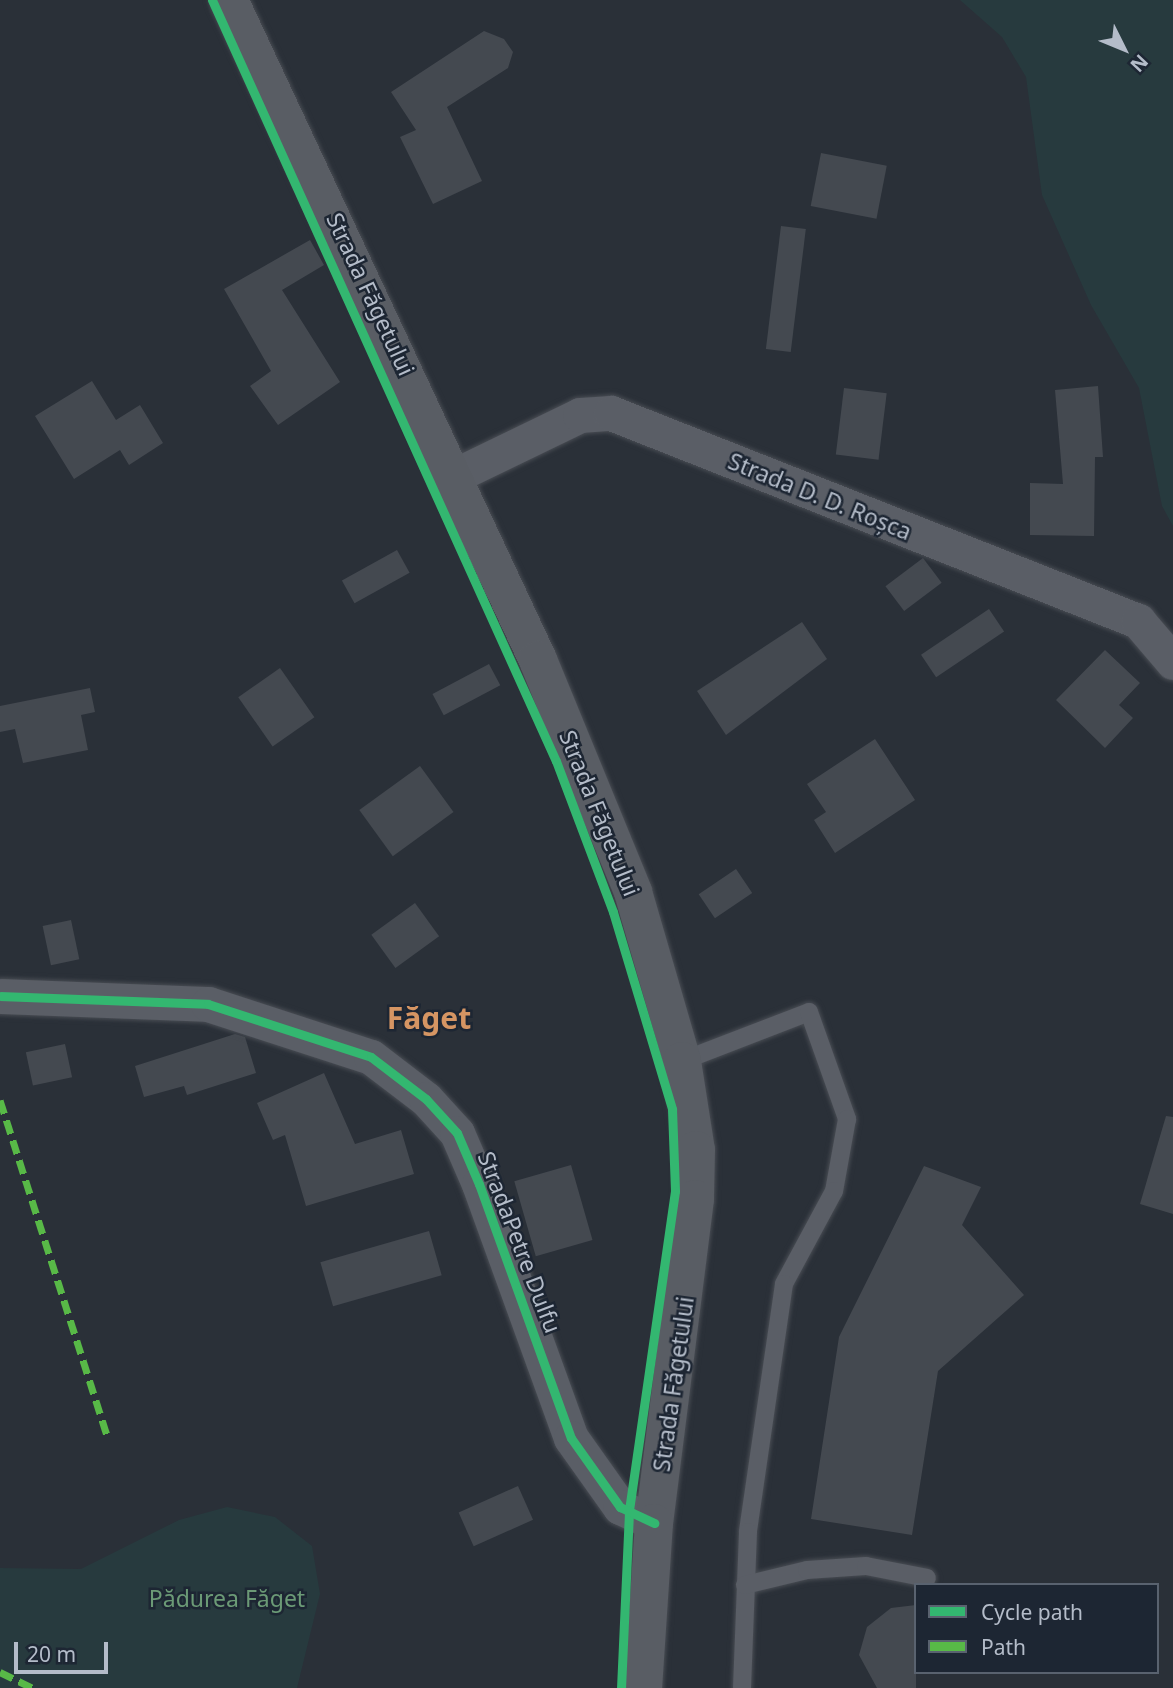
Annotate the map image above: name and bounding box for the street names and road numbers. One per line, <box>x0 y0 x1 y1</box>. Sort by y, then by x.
street label: Strada Făgetului <box>321 208 421 380</box>
street label: Strada D. D. Roșca <box>724 447 916 545</box>
street label: Strada Făgetului <box>554 726 646 900</box>
street label: StradaPetre Dulfu <box>473 1147 567 1337</box>
street label: Strada Făgetului <box>647 1295 699 1473</box>

